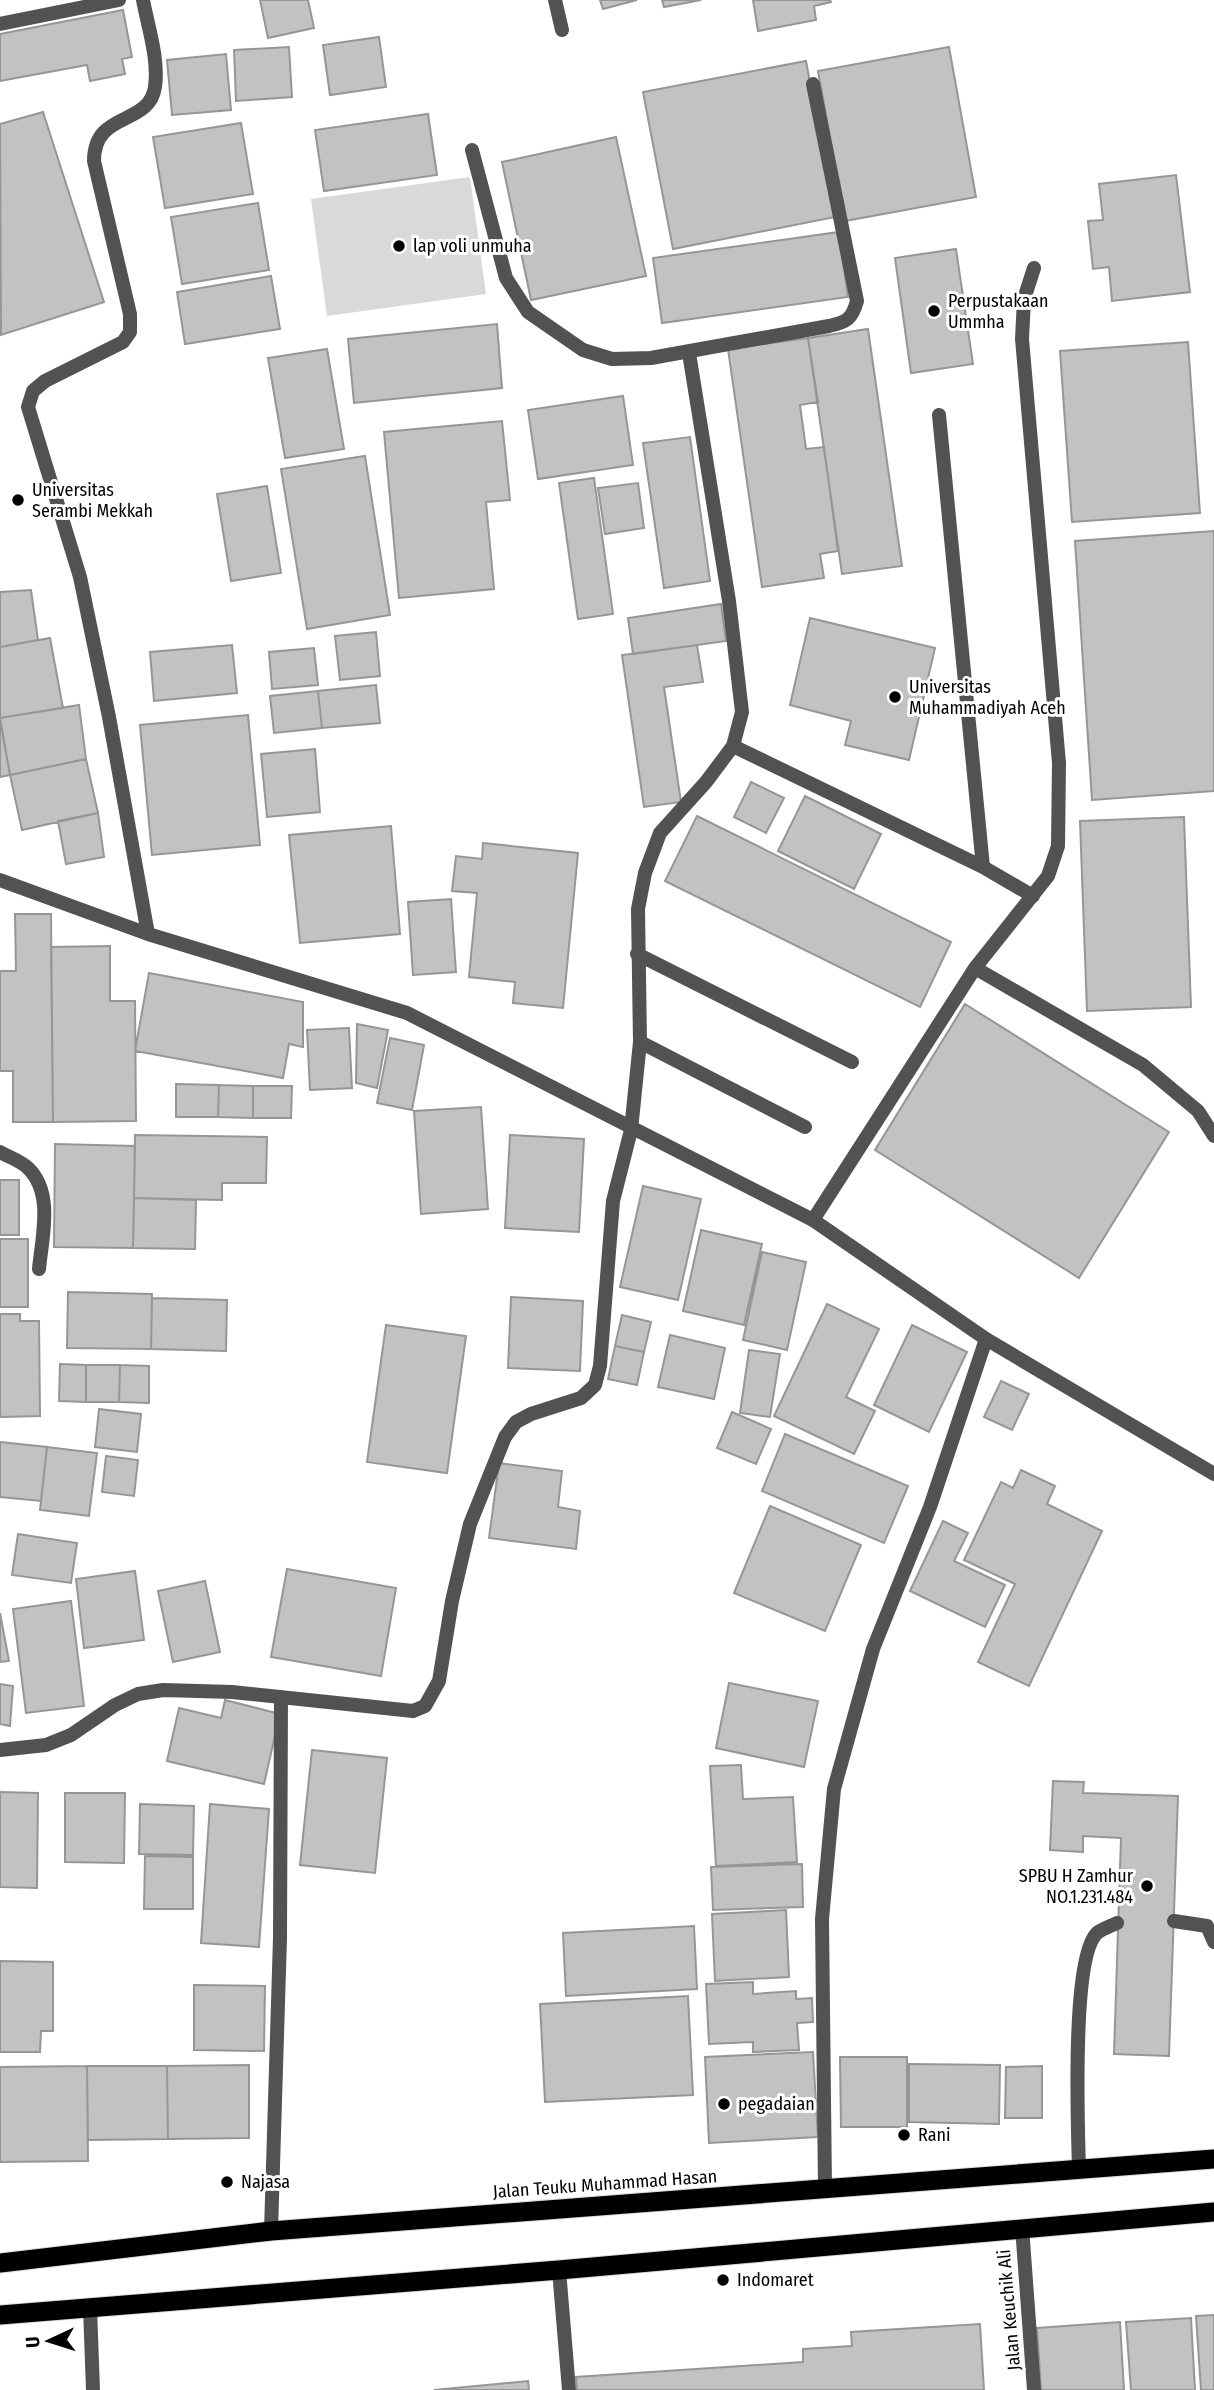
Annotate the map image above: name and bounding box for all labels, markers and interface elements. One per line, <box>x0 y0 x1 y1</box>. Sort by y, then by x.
place label: lap voli unmuha <box>413 235 532 257</box>
marker: lap voli unmuha <box>391 238 407 254</box>
place label: Perpustakaan Ummha <box>948 290 1048 333</box>
marker: Perpustakaan Ummha <box>926 303 942 319</box>
place label: Universitas Serambi Mekkah <box>32 479 153 522</box>
marker: Universitas Serambi Mekkah <box>10 492 26 508</box>
place label: Universitas Muhammadiyah Aceh <box>909 676 1066 719</box>
marker: Universitas Muhammadiyah Aceh <box>887 689 903 705</box>
place label: SPBU H Zamhur NO.1.231.484 <box>1019 1865 1134 1908</box>
marker: SPBU H Zamhur NO.1.231.484 <box>1139 1878 1155 1894</box>
place label: pegadaian <box>738 2093 815 2115</box>
marker: pegadaian <box>716 2096 732 2112</box>
place label: Rani <box>918 2124 950 2146</box>
marker: Rani <box>896 2127 912 2143</box>
street label: Jalan Teuku Muhammad Hasan <box>492 2165 718 2203</box>
place label: Najasa <box>241 2171 290 2193</box>
marker: Najasa <box>219 2174 235 2190</box>
street label: Jalan Keuchik Ali <box>993 2249 1025 2371</box>
place label: Indomaret <box>737 2269 814 2291</box>
marker: Indomaret <box>715 2272 731 2288</box>
north arrow <box>14 2306 84 2376</box>
text: U <box>21 2336 44 2349</box>

